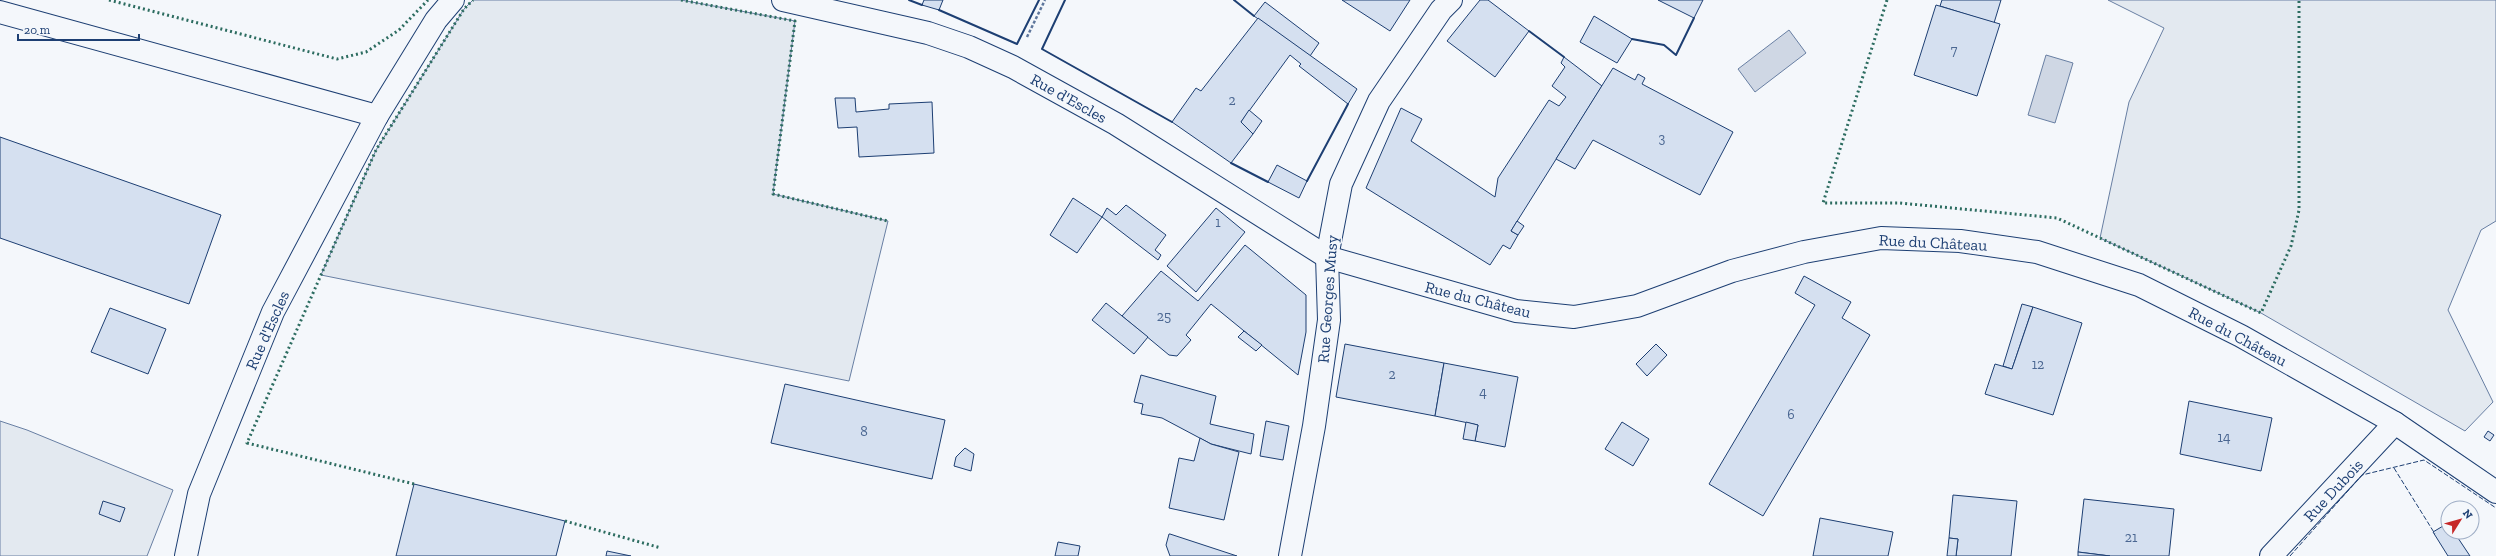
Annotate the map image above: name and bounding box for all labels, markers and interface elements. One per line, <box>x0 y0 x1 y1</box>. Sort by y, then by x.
scale bar <box>18 16 139 42</box>
text: 20 m <box>24 23 51 37</box>
house number: 7 <box>1951 42 1958 59</box>
street label: Rue d'Escles <box>1027 70 1110 127</box>
house number: 2 <box>1228 92 1236 109</box>
house number: 3 <box>1659 130 1666 147</box>
house number: 1 <box>1215 214 1221 231</box>
street label: Rue du Château <box>1878 230 1988 255</box>
street label: Rue Georges Musy <box>1314 234 1342 364</box>
street label: Rue du Château <box>1423 277 1533 322</box>
street label: Rue d'Escles <box>242 288 293 373</box>
street label: Rue du Château <box>2185 303 2290 370</box>
house number: 25 <box>1157 308 1171 325</box>
house number: 12 <box>2032 356 2044 373</box>
house number: 2 <box>1388 366 1396 383</box>
house number: 4 <box>1479 384 1487 401</box>
house number: 6 <box>1787 406 1795 423</box>
house number: 8 <box>860 423 868 440</box>
house number: 14 <box>2218 429 2231 446</box>
street label: Rue Dubois <box>2300 455 2367 526</box>
north arrow <box>2440 500 2480 540</box>
text: N <box>2460 507 2476 522</box>
house number: 21 <box>2125 529 2138 546</box>

